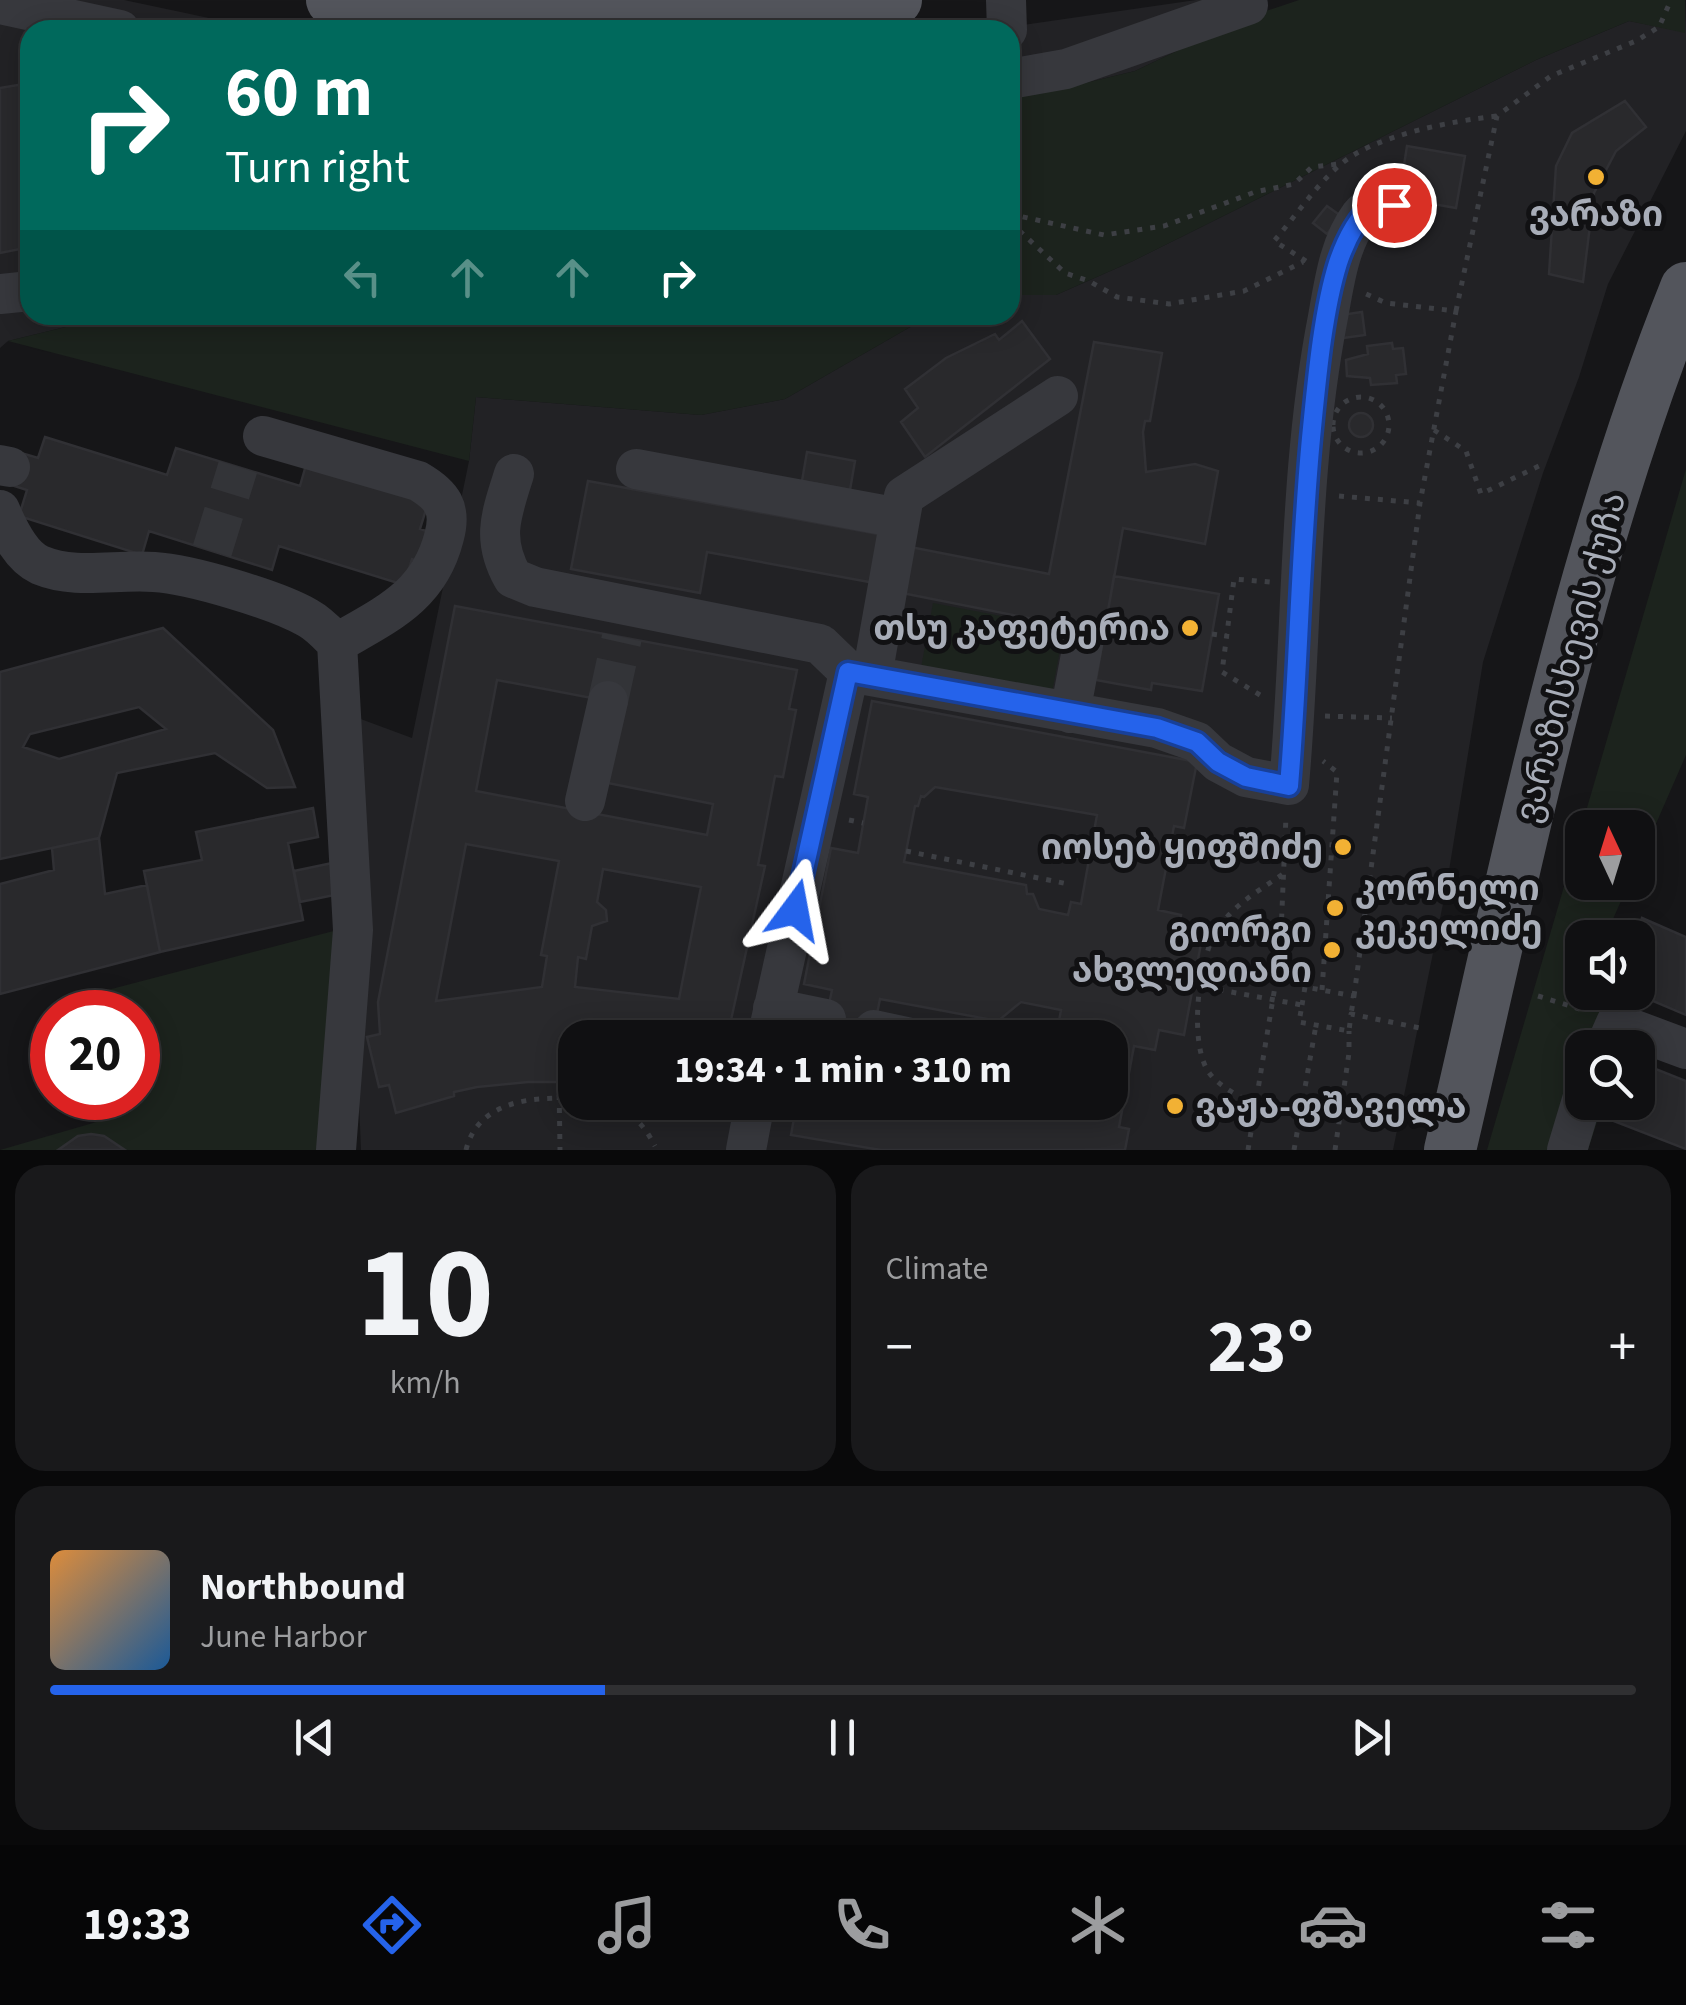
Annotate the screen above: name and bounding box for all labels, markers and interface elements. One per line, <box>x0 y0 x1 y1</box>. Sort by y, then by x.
text: 60 m <box>225 43 373 143</box>
icon: right <box>60 60 190 190</box>
text: Turn right <box>225 136 410 200</box>
pin <box>1352 163 1437 248</box>
marker: ვარაზი <box>1585 166 1607 188</box>
icon: arrive <box>1367 178 1422 233</box>
place label: ვარაზი <box>1529 190 1663 240</box>
icon: left <box>335 250 390 305</box>
icon: ahead <box>440 250 495 305</box>
icon: ahead <box>545 250 600 305</box>
icon: right <box>650 250 705 305</box>
street label: ვარაზისხევის ქუჩა <box>1503 487 1639 828</box>
place label: თსუ კაფეტერია <box>873 604 1170 654</box>
marker: თსუ კაფეტერია <box>1179 617 1201 639</box>
north arrow <box>1565 810 1655 900</box>
map controls <box>1565 810 1655 1120</box>
place label: იოსებ ყიფშიძე <box>1041 823 1323 873</box>
marker: იოსებ ყიფშიძე <box>1332 836 1354 858</box>
position arrow <box>743 858 847 962</box>
place label: კორნელი კეკელიძე <box>1355 864 1543 954</box>
marker: კორნელი კეკელიძე <box>1324 897 1346 919</box>
place label: გიორგი ახვლედიანი <box>1072 906 1312 996</box>
button: sound <box>1565 920 1655 1010</box>
marker: გიორგი ახვლედიანი <box>1321 939 1343 961</box>
speed limit sign: 20 <box>30 990 160 1120</box>
button: search <box>1565 1030 1655 1120</box>
text: 19:34 · 1 min · 310 m <box>674 1043 1012 1097</box>
place label: ვაჟა-ფშაველა <box>1195 1082 1467 1132</box>
marker: ვაჟა-ფშაველა <box>1164 1095 1186 1117</box>
text: 10 <box>357 1202 494 1387</box>
text: Climate <box>886 1246 988 1292</box>
text: 23° <box>1207 1294 1314 1401</box>
text: − <box>886 1309 913 1387</box>
text: + <box>1609 1309 1636 1387</box>
text: km/h <box>390 1360 461 1406</box>
text: Northbound <box>200 1560 406 1614</box>
text: June Harbor <box>200 1614 367 1660</box>
icon: previous <box>287 1710 342 1765</box>
icon: pause <box>815 1710 870 1765</box>
icon: next <box>1344 1710 1399 1765</box>
icon: directions <box>357 1890 427 1960</box>
icon: music <box>592 1890 662 1960</box>
icon: phone <box>827 1890 897 1960</box>
icon: climate <box>1063 1890 1133 1960</box>
icon: car <box>1298 1890 1368 1960</box>
icon: filters <box>1533 1890 1603 1960</box>
text: 19:33 <box>83 1893 191 1957</box>

